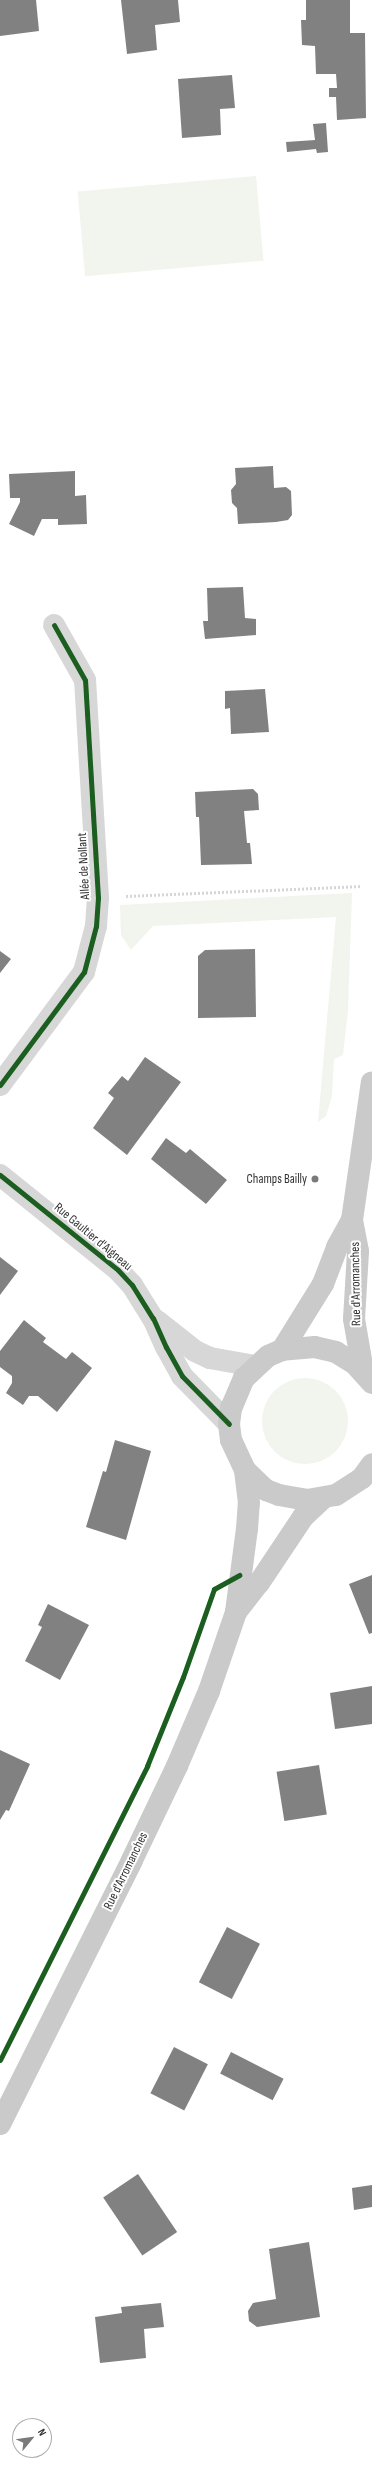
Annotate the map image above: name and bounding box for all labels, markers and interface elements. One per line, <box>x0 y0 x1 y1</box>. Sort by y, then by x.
street label: Allée de Nollant <box>74 832 94 900</box>
place label: Champs Bailly <box>247 1171 307 1187</box>
marker: Champs Bailly <box>310 1174 320 1184</box>
street label: Rue Gaultier d'Aigneau <box>51 1200 135 1274</box>
street label: Rue d'Arromanches <box>347 1242 365 1326</box>
street label: Rue d'Arromanches <box>101 1830 151 1912</box>
north arrow <box>12 2418 52 2458</box>
text: N <box>35 2427 49 2438</box>

